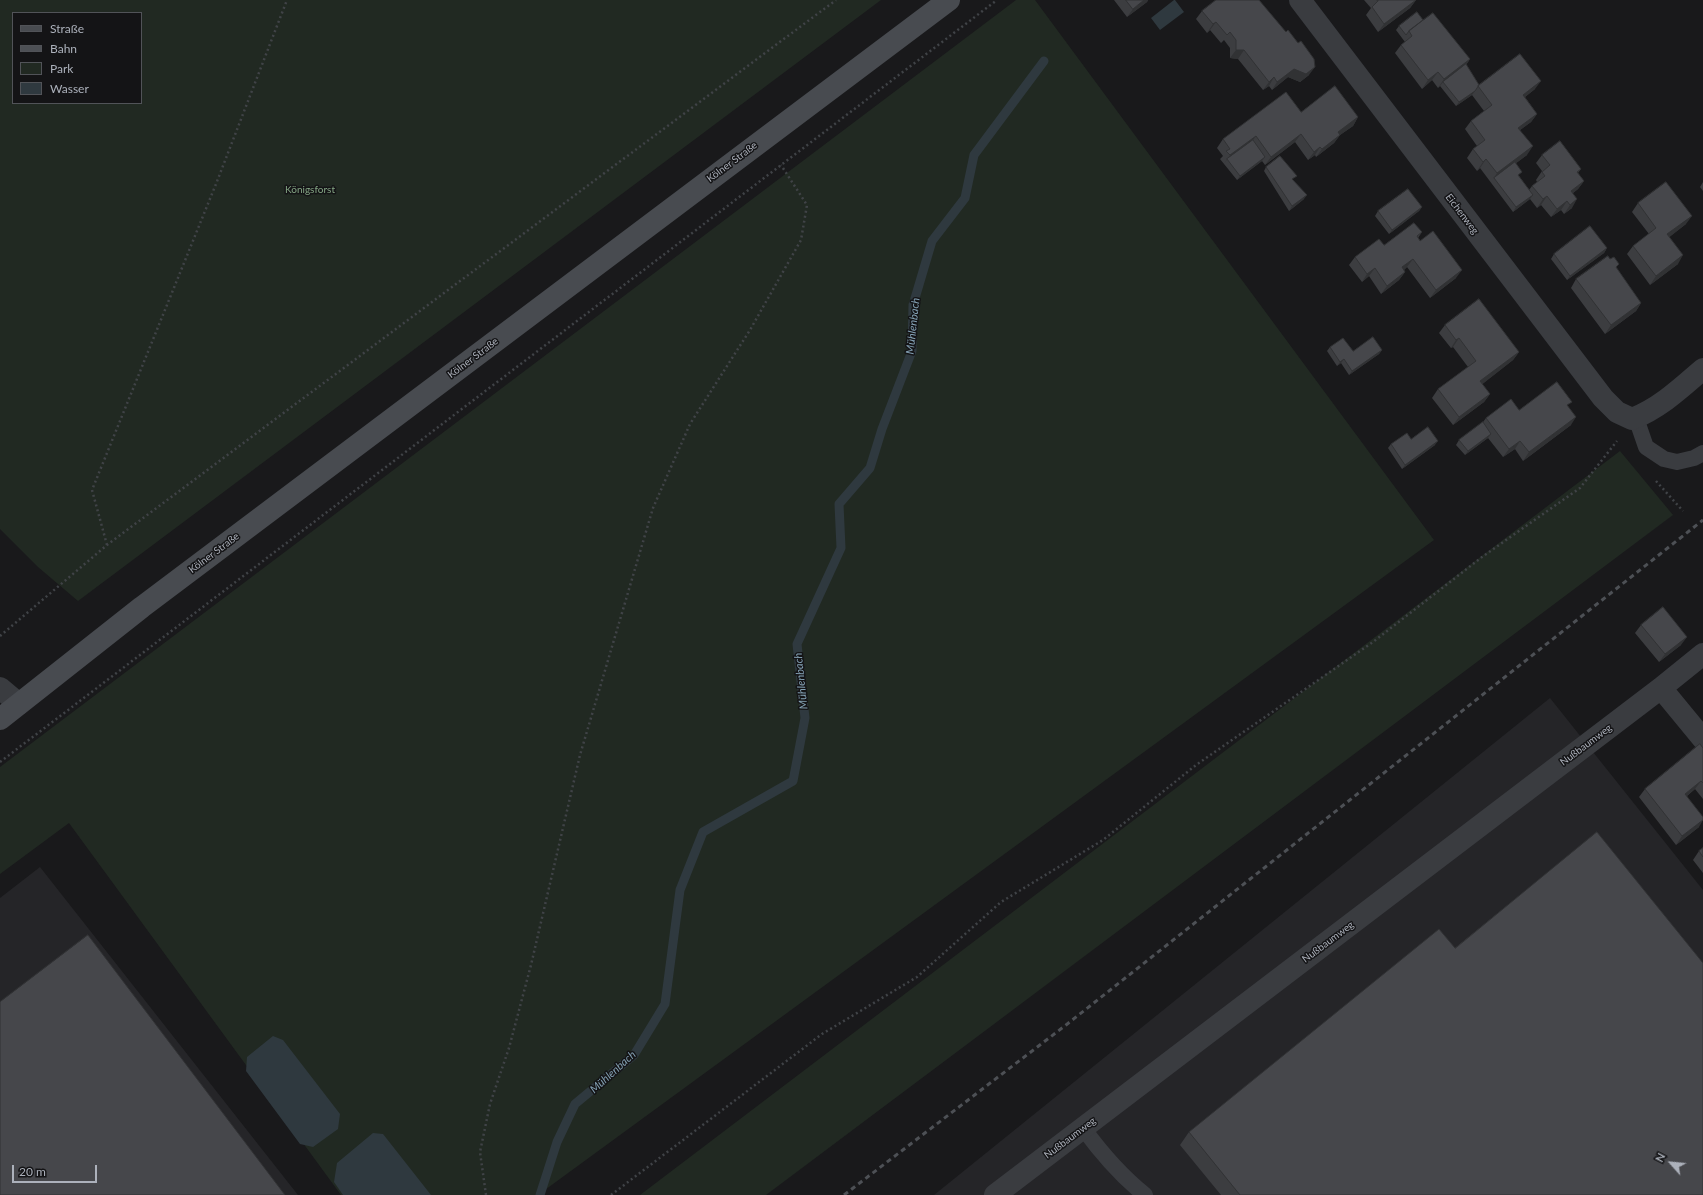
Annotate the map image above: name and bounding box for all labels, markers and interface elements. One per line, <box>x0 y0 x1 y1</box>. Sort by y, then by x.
legend <box>12 12 142 104</box>
text: Straße <box>50 21 84 36</box>
text: Bahn <box>50 41 77 56</box>
text: Park <box>50 61 73 76</box>
text: Wasser <box>50 81 89 96</box>
street label: Kölner Straße <box>705 139 759 185</box>
park label: Königsforst <box>285 184 335 196</box>
street label: Eichenweg <box>1443 191 1481 237</box>
water label: Mühlenbach <box>903 297 923 355</box>
street label: Kölner Straße <box>446 335 500 381</box>
street label: Kölner Straße <box>187 530 241 576</box>
water label: Mühlenbach <box>791 652 811 710</box>
street label: Nußbaumweg <box>1558 722 1614 768</box>
street label: Nußbaumweg <box>1300 919 1356 965</box>
water label: Mühlenbach <box>587 1048 639 1096</box>
street label: Nußbaumweg <box>1042 1115 1098 1161</box>
north arrow <box>1651 1143 1691 1183</box>
text: N <box>1652 1151 1668 1164</box>
scale bar <box>14 1157 99 1183</box>
text: 20 m <box>19 1164 46 1179</box>

